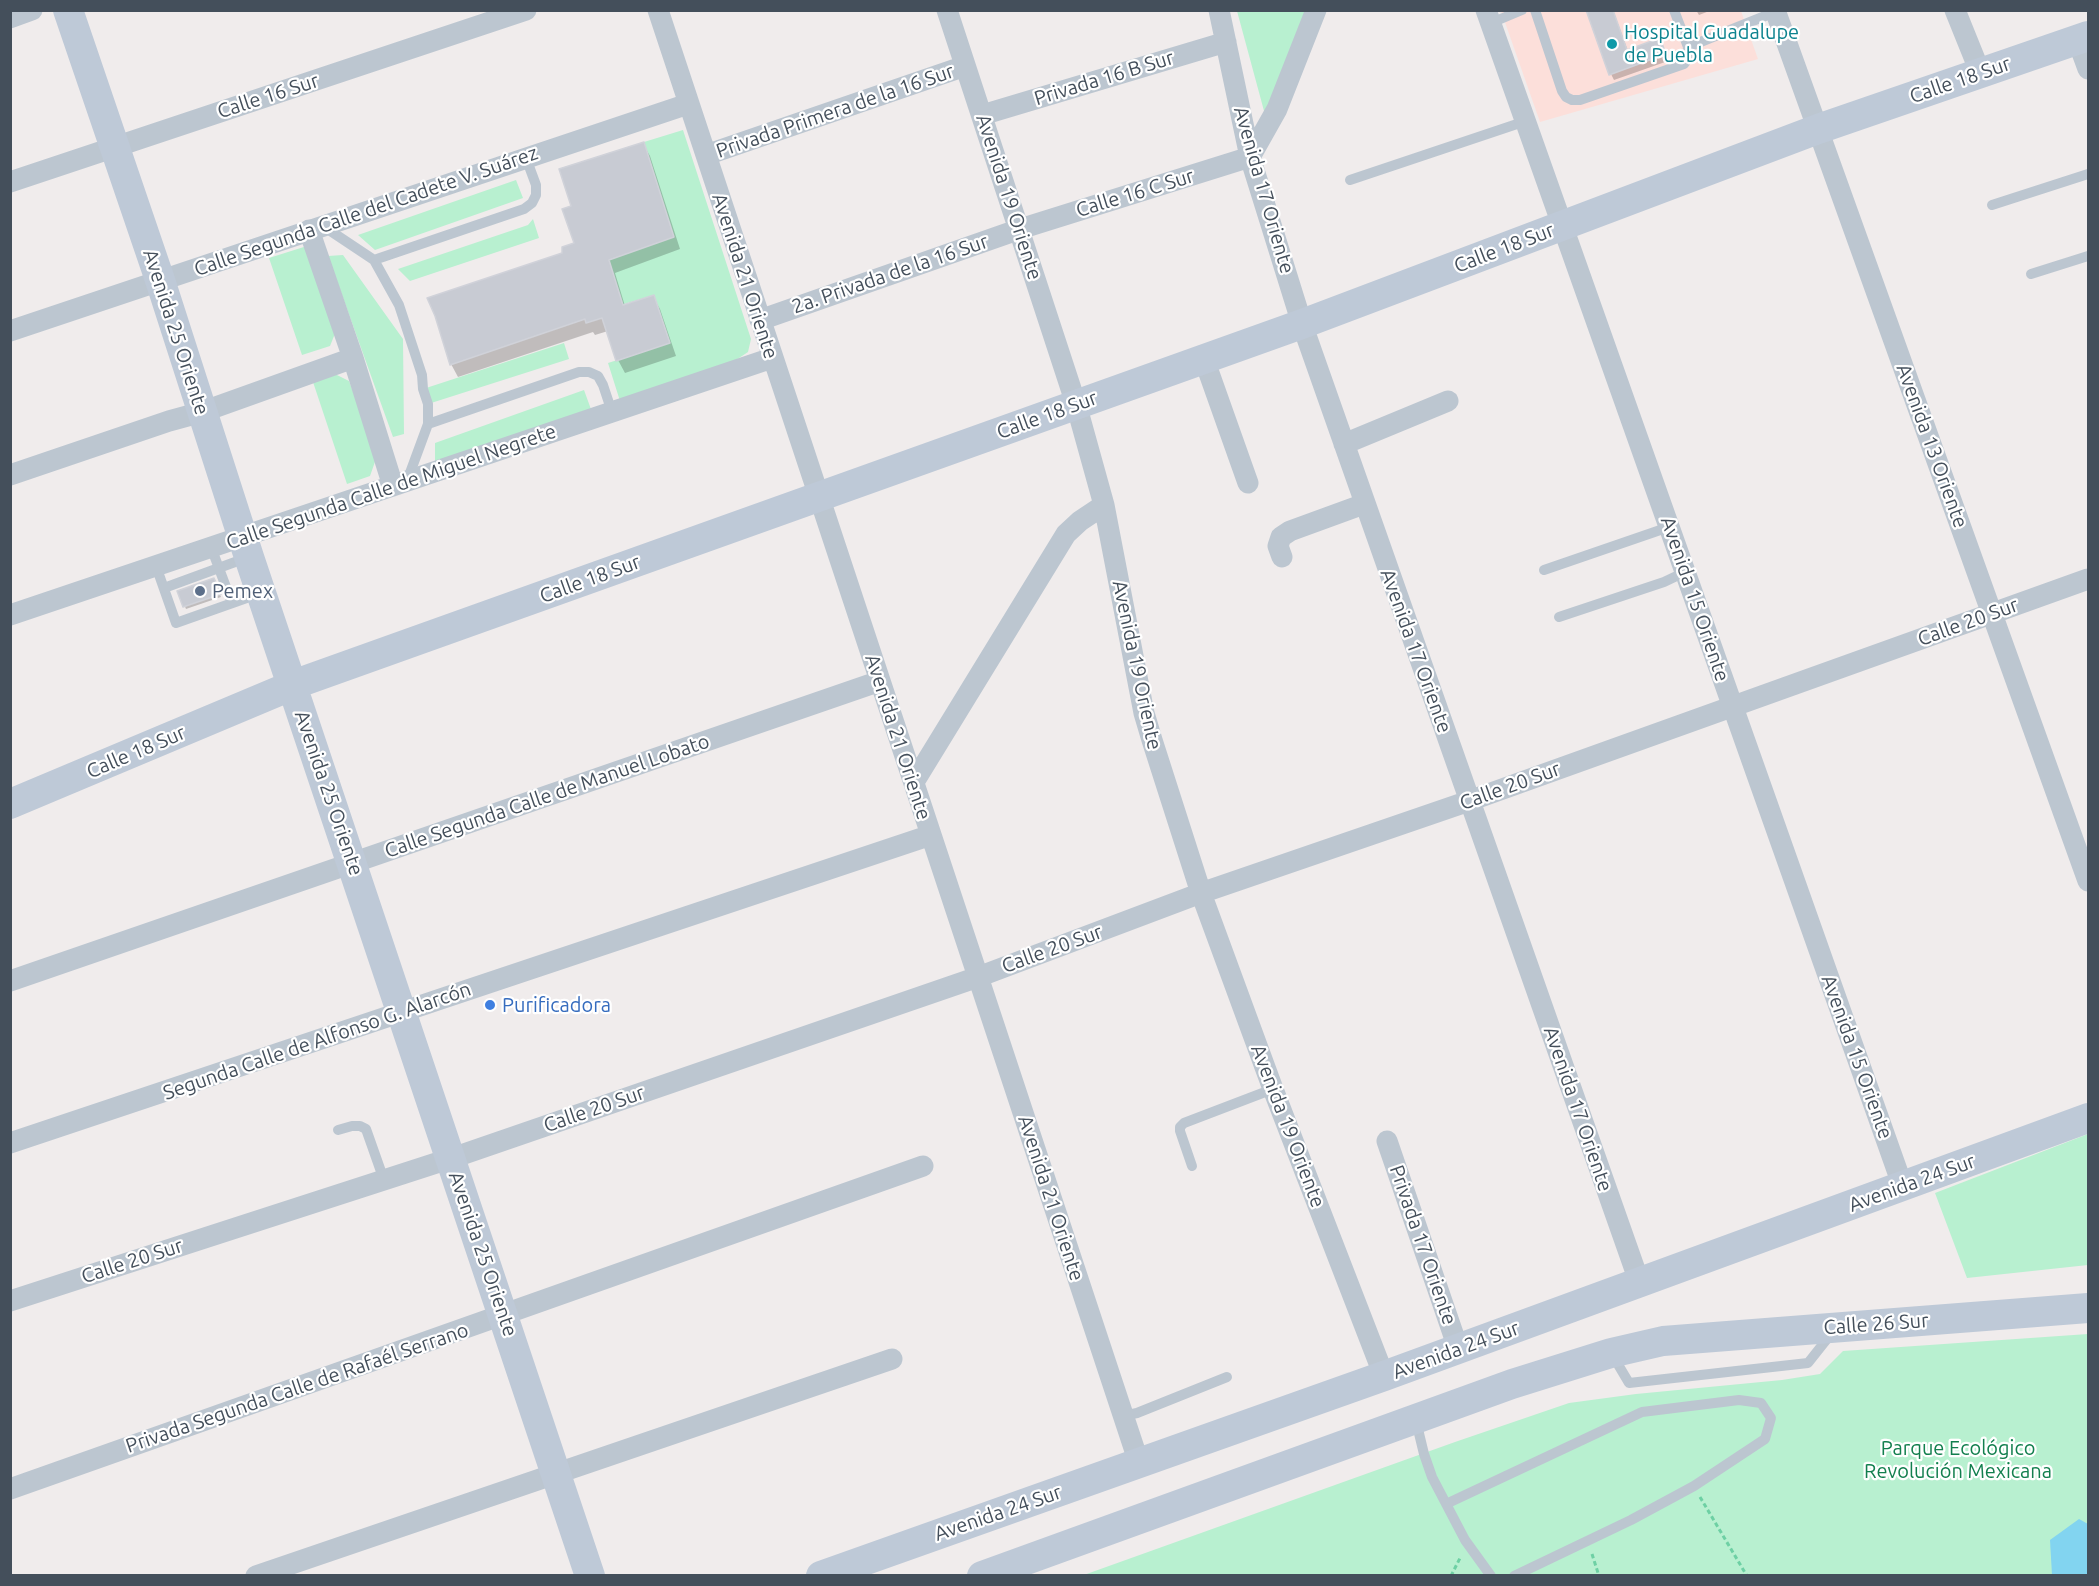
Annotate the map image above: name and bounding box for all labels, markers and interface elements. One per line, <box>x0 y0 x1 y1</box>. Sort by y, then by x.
place label: Hospital Guadalupe de Puebla <box>1624 20 1799 67</box>
marker: Hospital Guadalupe de Puebla <box>1605 37 1619 51</box>
street label: Privada 16 B Sur <box>1031 45 1177 111</box>
street label: Calle 18 Sur <box>1906 52 2014 108</box>
street label: Privada Primera de la 16 Sur <box>713 59 957 163</box>
street label: Calle 16 Sur <box>214 68 322 124</box>
street label: Avenida 17 Oriente <box>1229 104 1299 276</box>
street label: Avenida 19 Oriente <box>971 111 1047 283</box>
street label: Calle Segunda Calle del Cadete V. Suárez <box>191 141 541 281</box>
street label: Calle 16 C Sur <box>1073 164 1197 222</box>
street label: Avenida 21 Oriente <box>707 190 783 362</box>
street label: Calle 18 Sur <box>1451 218 1557 278</box>
street label: 2a. Privada de la 16 Sur <box>789 229 991 319</box>
street label: Avenida 25 Oriente <box>138 246 214 418</box>
street label: Avenida 13 Oriente <box>1891 361 1973 531</box>
street label: Calle 18 Sur <box>993 386 1101 444</box>
street label: Calle Segunda Calle de Miguel Negrete <box>223 419 559 555</box>
street label: Avenida 15 Oriente <box>1656 513 1734 685</box>
street label: Calle 18 Sur <box>536 550 644 608</box>
street label: Avenida 17 Oriente <box>1375 566 1457 736</box>
street label: Avenida 19 Oriente <box>1107 578 1167 752</box>
place label: Pemex <box>212 579 273 603</box>
marker: Pemex <box>193 584 207 598</box>
street label: Calle 20 Sur <box>1914 593 2022 651</box>
street label: Avenida 21 Oriente <box>860 651 936 823</box>
street label: Avenida 25 Oriente <box>290 707 368 879</box>
street label: Calle 18 Sur <box>83 720 189 784</box>
street label: Calle Segunda Calle de Manuel Lobato <box>382 729 712 863</box>
street label: Calle 20 Sur <box>1456 757 1564 815</box>
street label: Calle 20 Sur <box>998 920 1106 978</box>
street label: Avenida 15 Oriente <box>1816 972 1898 1142</box>
street label: Segunda Calle de Alfonso G. Alarcón <box>160 977 474 1105</box>
place label: Purificadora <box>502 993 611 1017</box>
marker: Purificadora <box>483 998 497 1012</box>
street label: Avenida 17 Oriente <box>1539 1023 1617 1195</box>
street label: Avenida 19 Oriente <box>1246 1041 1330 1211</box>
street label: Calle 20 Sur <box>540 1081 648 1137</box>
street label: Avenida 21 Oriente <box>1013 1112 1089 1284</box>
street label: Avenida 24 Sur <box>1845 1149 1979 1217</box>
street label: Privada 17 Oriente <box>1384 1162 1462 1328</box>
street label: Avenida 25 Oriente <box>444 1168 522 1340</box>
street label: Calle 20 Sur <box>78 1233 186 1289</box>
street label: Calle 26 Sur <box>1823 1308 1929 1340</box>
street label: Avenida 24 Sur <box>1389 1316 1523 1384</box>
street label: Privada Segunda Calle de Rafaél Serrano <box>123 1318 471 1458</box>
park label: Parque Ecológico Revolución Mexicana <box>1864 1436 2052 1483</box>
street label: Avenida 24 Sur <box>931 1480 1065 1546</box>

